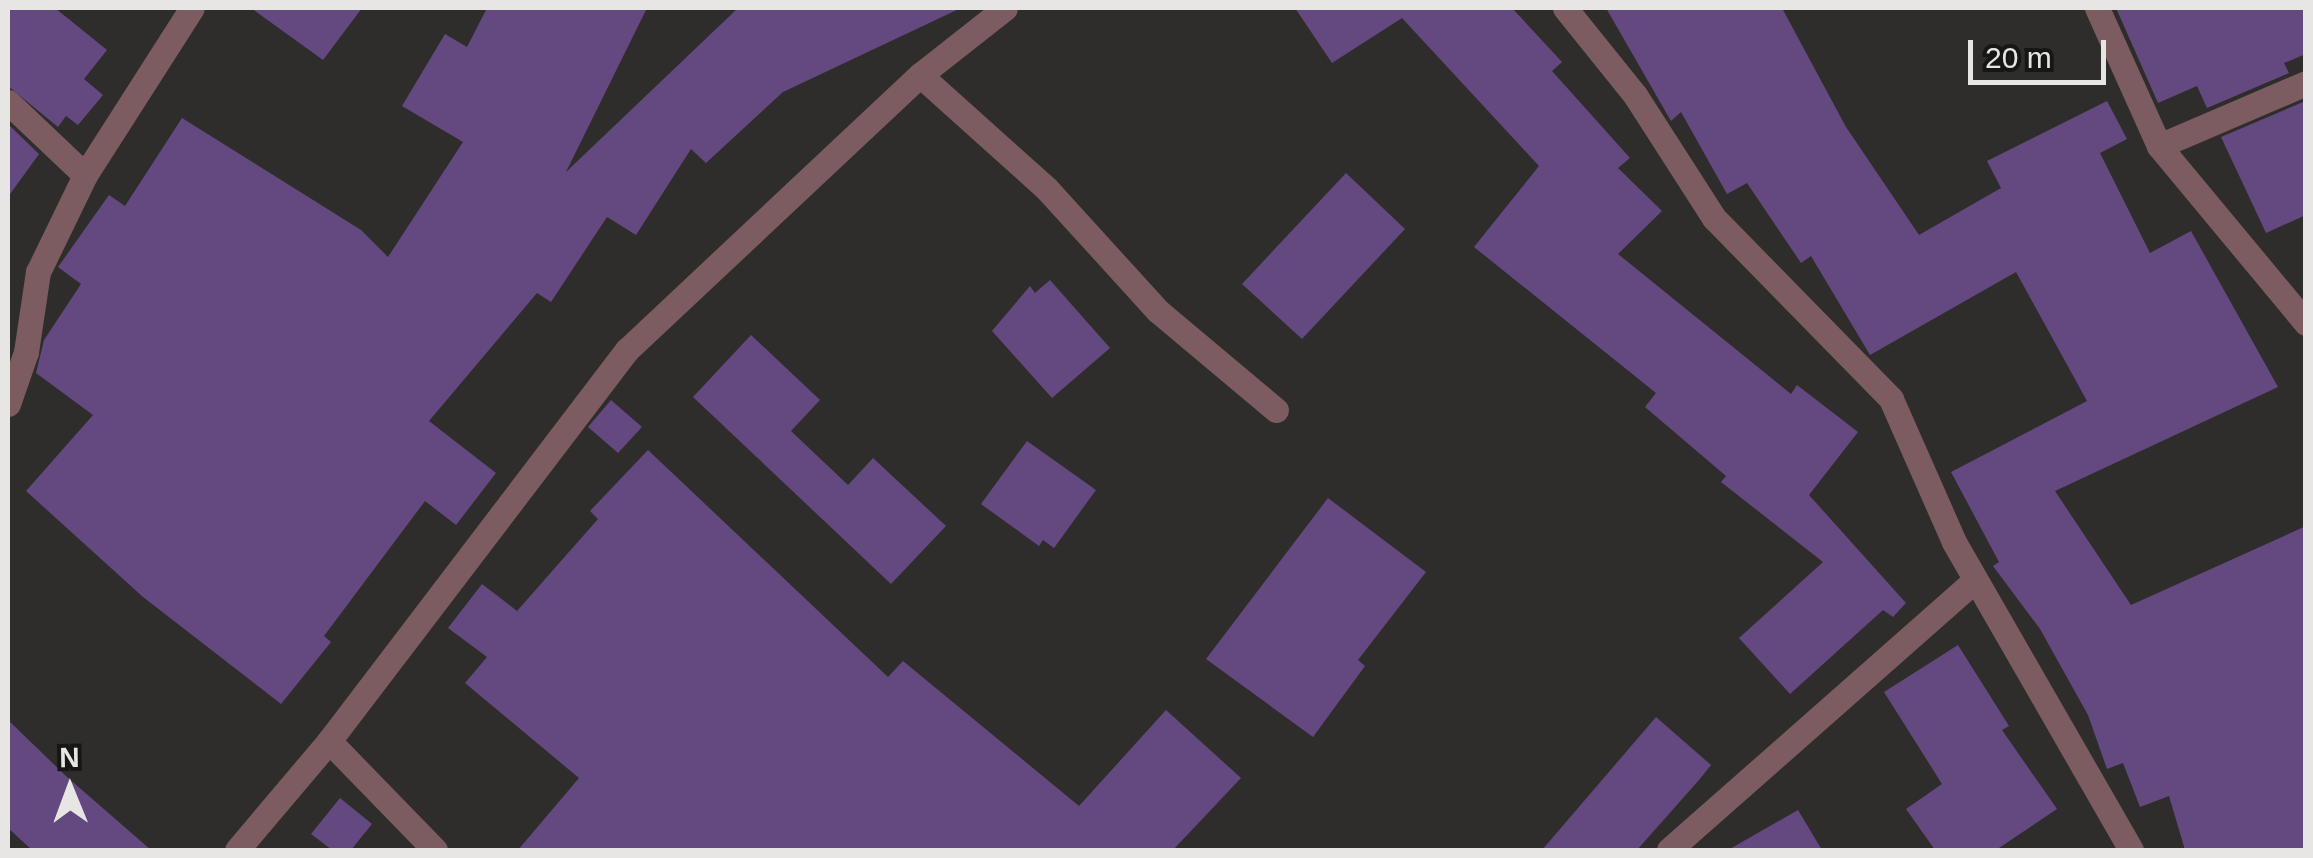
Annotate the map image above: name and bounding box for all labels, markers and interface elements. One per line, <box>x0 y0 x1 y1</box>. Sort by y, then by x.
scale bar <box>1973 20 2110 82</box>
text: 20 m <box>1985 41 2052 74</box>
north arrow <box>20 738 120 838</box>
text: N <box>59 742 80 773</box>

